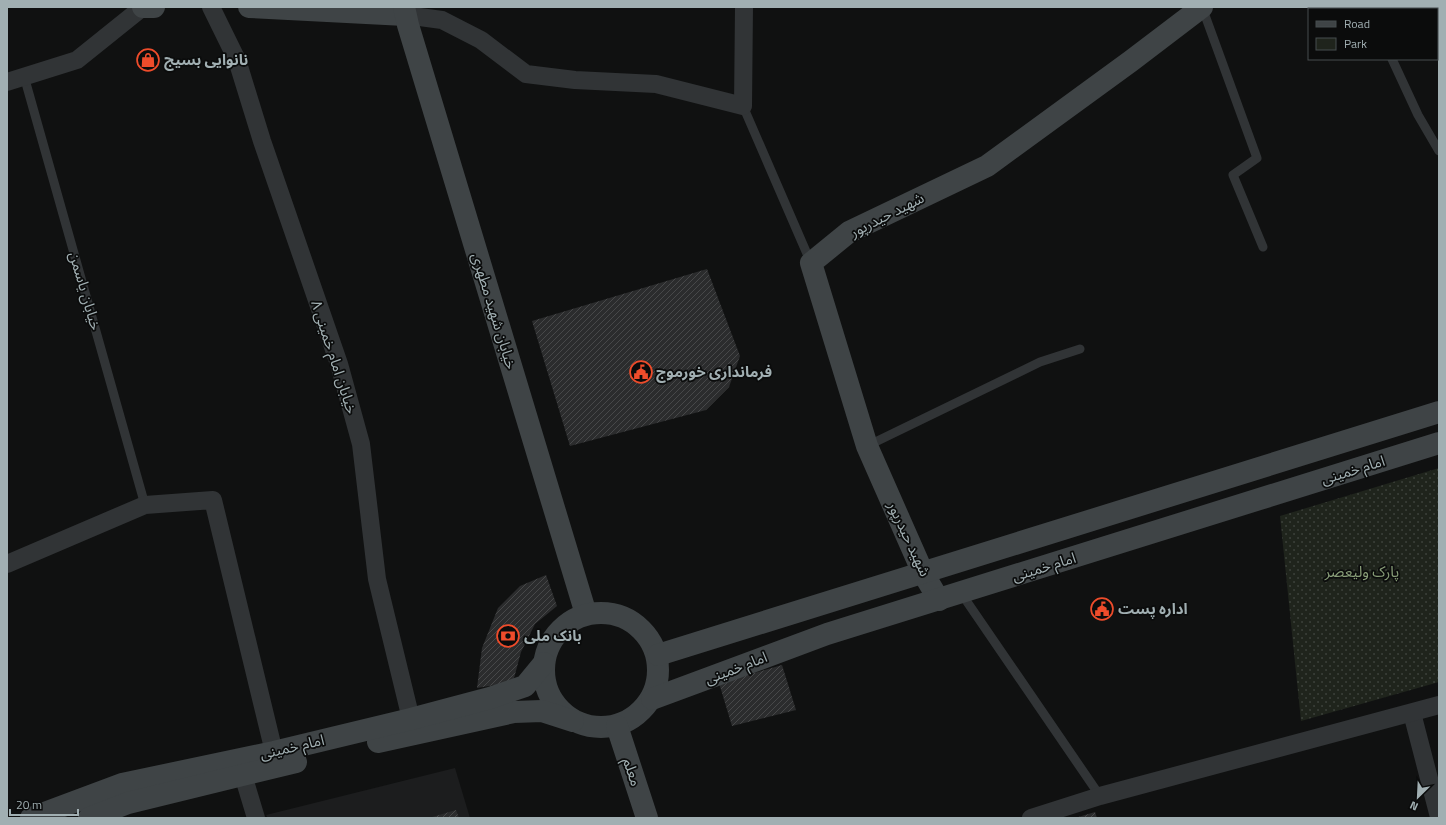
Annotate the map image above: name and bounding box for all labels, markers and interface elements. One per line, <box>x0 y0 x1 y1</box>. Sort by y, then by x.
legend <box>1308 8 1438 60</box>
text: Road <box>1344 14 1370 33</box>
text: Park <box>1344 34 1367 53</box>
shop icon: نانوایی بسیج <box>135 47 161 73</box>
place label: نانوایی بسیج <box>164 48 248 71</box>
street label: شهید حیدرپور <box>845 186 928 244</box>
street label: خیابان یاسمن <box>63 249 108 333</box>
street label: خیابان شهید مطهری <box>466 250 523 372</box>
street label: خیابان امام خمینی ۸ <box>305 297 364 417</box>
public building icon: فرمانداری خورموج <box>628 359 654 385</box>
place label: فرمانداری خورموج <box>656 360 772 383</box>
street label: امام خمینی <box>1318 449 1388 490</box>
street label: شهید حیدرپور <box>882 496 937 580</box>
street label: امام خمینی <box>1009 546 1079 587</box>
park label: پارک ولیعصر <box>1324 560 1399 583</box>
public building icon: اداره پست <box>1089 596 1115 622</box>
place label: اداره پست <box>1118 597 1188 620</box>
bank icon: بانک ملی <box>495 623 521 649</box>
place label: بانک ملی <box>524 624 582 647</box>
street label: امام خمینی <box>701 645 771 690</box>
street label: امام خمینی <box>257 728 326 765</box>
street label: معلم <box>617 755 648 789</box>
north arrow <box>1398 777 1438 817</box>
scale bar <box>10 791 78 817</box>
text: 20 m <box>16 795 42 814</box>
text: N <box>1407 797 1421 815</box>

